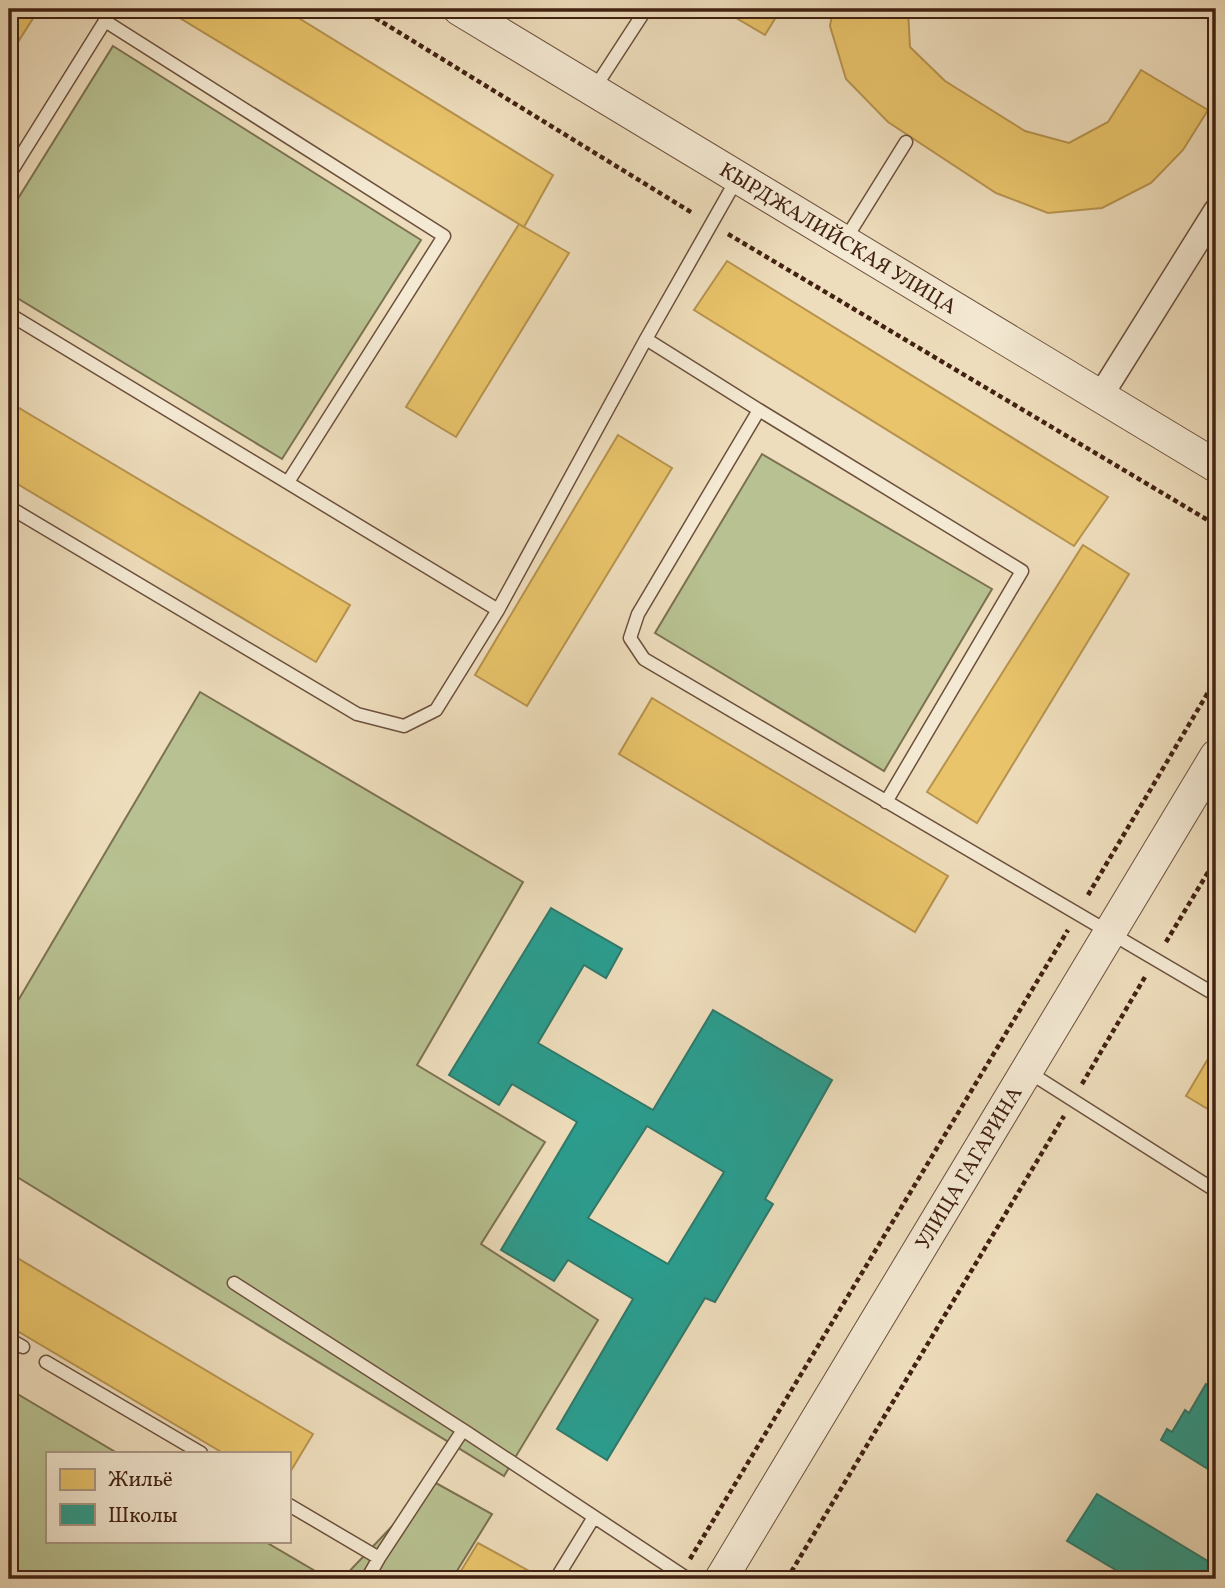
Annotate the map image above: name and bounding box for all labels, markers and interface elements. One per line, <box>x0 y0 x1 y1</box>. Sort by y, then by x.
street label: КЫРДЖАЛИЙСКАЯ УЛИЦА <box>713 156 962 322</box>
street label: УЛИЦА ГАГАРИНА <box>909 1081 1030 1256</box>
legend <box>46 1452 290 1542</box>
text: Жильё <box>108 1466 173 1495</box>
text: Школы <box>108 1502 178 1531</box>

